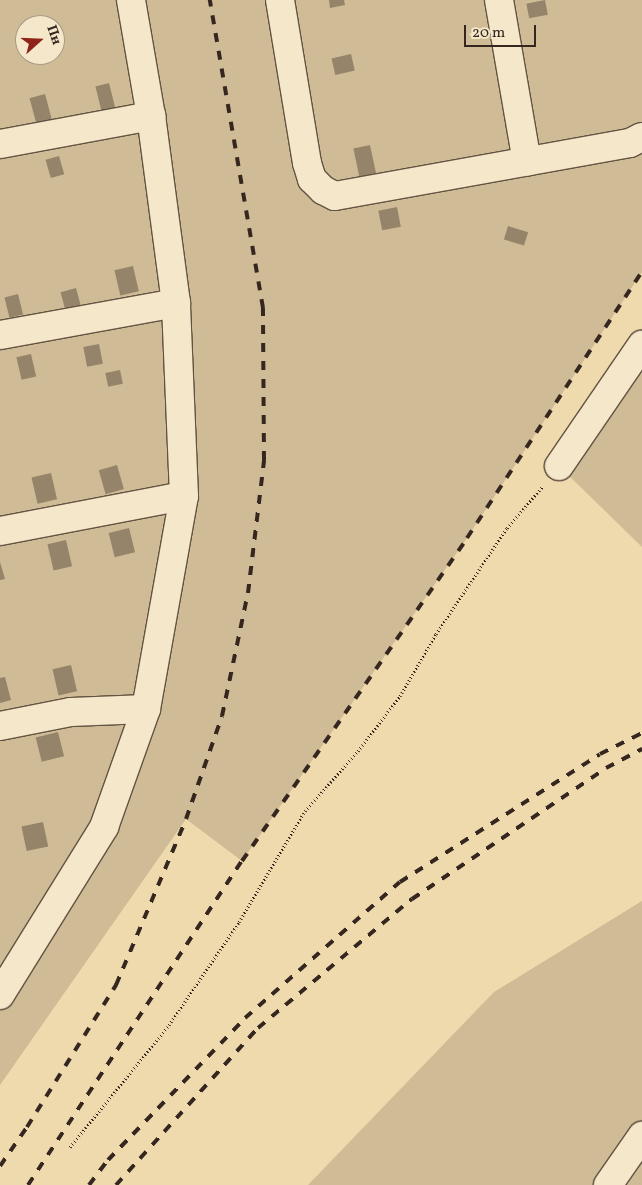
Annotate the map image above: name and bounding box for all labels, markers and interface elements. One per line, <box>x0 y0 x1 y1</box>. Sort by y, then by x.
north arrow <box>15 15 65 65</box>
scale bar <box>467 15 540 47</box>
text: Пн <box>41 22 66 48</box>
text: 20 m <box>472 23 505 44</box>

